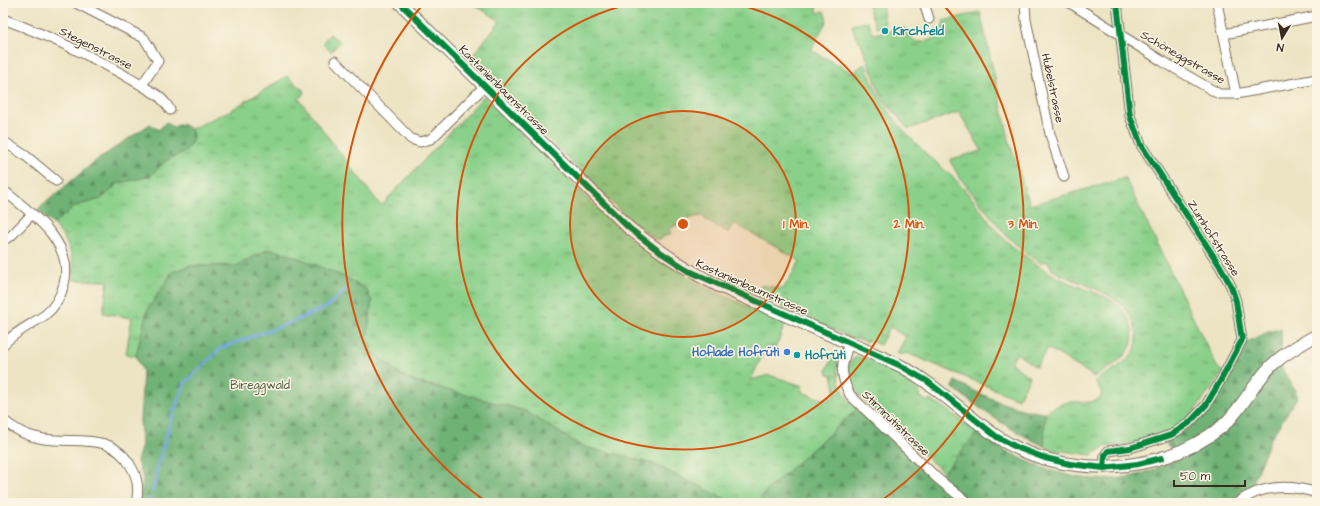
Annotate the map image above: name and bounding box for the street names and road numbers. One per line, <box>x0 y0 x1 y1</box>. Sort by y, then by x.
street label: Stegenstrasse <box>56 23 136 75</box>
street label: Schöneggstrasse <box>1137 26 1229 90</box>
street label: Kastanienbaumstrasse <box>455 42 553 140</box>
street label: Hubelstrasse <box>1037 52 1068 125</box>
street label: Zumhofstrasse <box>1183 197 1244 280</box>
street label: Kastanienbaumstrasse <box>693 255 811 320</box>
street label: Stirnrütistrasse <box>858 386 934 461</box>

